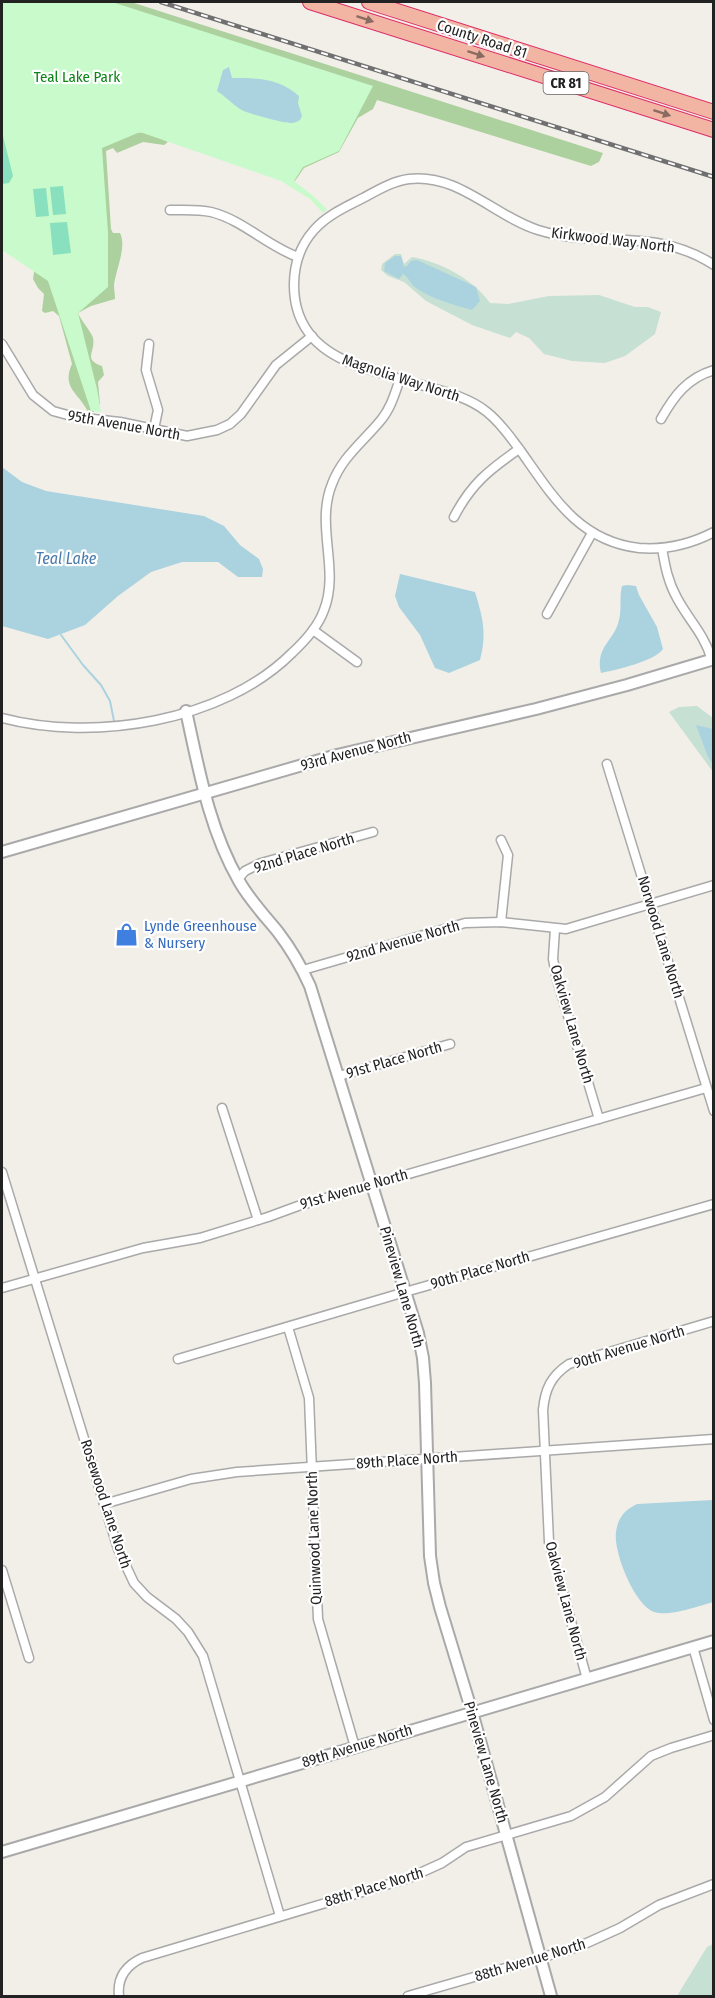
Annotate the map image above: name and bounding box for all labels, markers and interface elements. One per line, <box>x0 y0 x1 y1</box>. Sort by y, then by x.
one-way arrow <box>356 15 374 24</box>
street label: County Road 81 <box>435 16 529 62</box>
one-way arrow <box>467 50 485 59</box>
park label: Teal Lake Park <box>34 68 120 86</box>
road number: CR 81 <box>544 72 588 94</box>
one-way arrow <box>653 109 671 119</box>
street label: Kirkwood Way North <box>550 223 676 257</box>
street label: Magnolia Way North <box>340 351 462 405</box>
street label: 95th Avenue North <box>66 406 182 444</box>
water label: Teal Lake <box>36 549 97 568</box>
street label: 93rd Avenue North <box>299 728 413 774</box>
street label: 92nd Place North <box>252 829 356 877</box>
street label: Norwood Lane North <box>634 874 688 1000</box>
street label: 92nd Avenue North <box>344 916 462 966</box>
place label: Lynde Greenhouse & Nursery <box>144 917 257 952</box>
shop icon: Lynde Greenhouse & Nursery <box>113 922 139 948</box>
street label: Oakview Lane North <box>546 963 598 1085</box>
street label: 91st Place North <box>344 1038 444 1082</box>
street label: 91st Avenue North <box>298 1165 410 1213</box>
street label: Pineview Lane North <box>376 1224 428 1350</box>
street label: 90th Place North <box>428 1247 532 1293</box>
street label: 90th Avenue North <box>571 1322 687 1372</box>
street label: Rosewood Lane North <box>77 1437 135 1571</box>
street label: 89th Place North <box>356 1447 458 1473</box>
street label: Quinwood Lane North <box>303 1471 325 1605</box>
street label: Oakview Lane North <box>541 1539 591 1663</box>
street label: Pineview Lane North <box>460 1699 512 1825</box>
street label: 89th Avenue North <box>300 1721 414 1771</box>
street label: 88th Place North <box>322 1863 426 1911</box>
street label: 88th Avenue North <box>472 1935 588 1985</box>

